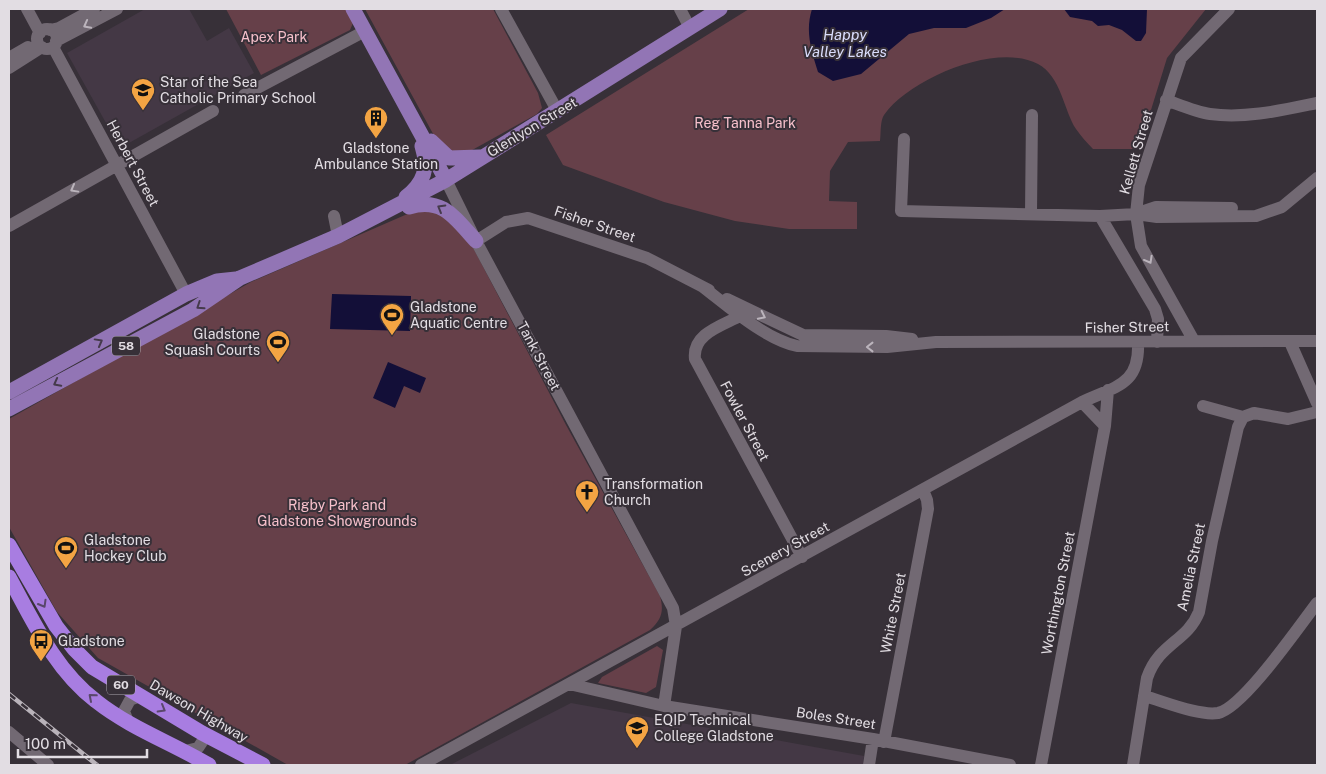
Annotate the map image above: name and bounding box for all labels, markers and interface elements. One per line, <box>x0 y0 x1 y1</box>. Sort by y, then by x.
one-way arrow <box>83 19 92 29</box>
water label: Happy Valley Lakes <box>803 26 887 60</box>
park label: Apex Park <box>241 29 308 45</box>
place label: Star of the Sea Catholic Primary School <box>160 74 316 106</box>
school or university icon: Star of the Sea Catholic Primary School <box>130 77 156 111</box>
street label: Glenlyon Street <box>484 94 580 160</box>
building icon: Gladstone Ambulance Station <box>363 105 389 139</box>
street label: Kellett Street <box>1116 108 1156 196</box>
park label: Reg Tanna Park <box>694 115 796 131</box>
street label: Herbert Street <box>104 117 162 209</box>
place label: Gladstone Ambulance Station <box>314 140 438 172</box>
one-way arrow <box>71 183 80 193</box>
street label: Fisher Street <box>552 203 638 245</box>
one-way arrow <box>437 204 446 214</box>
one-way arrow <box>1143 255 1153 264</box>
one-way arrow <box>196 299 205 309</box>
place label: Gladstone Aquatic Centre <box>410 299 508 331</box>
sports icon: Gladstone Aquatic Centre <box>379 302 405 336</box>
one-way arrow <box>757 310 766 320</box>
street label: Fisher Street <box>1085 318 1169 336</box>
street label: Tank Street <box>514 319 564 393</box>
place label: Gladstone Squash Courts <box>164 326 260 358</box>
sports icon: Gladstone Squash Courts <box>265 329 291 363</box>
road number: 58 <box>112 336 140 356</box>
one-way arrow <box>93 339 102 349</box>
one-way arrow <box>866 342 874 352</box>
one-way arrow <box>54 377 63 387</box>
street label: Fowler Street <box>717 378 773 464</box>
place label: Transformation Church <box>604 476 703 508</box>
church icon: Transformation Church <box>574 479 600 513</box>
park label: Rigby Park and Gladstone Showgrounds <box>257 497 417 529</box>
street label: Scenery Street <box>738 518 832 580</box>
street label: Amelia Street <box>1174 521 1208 613</box>
street label: Worthington Street <box>1038 530 1078 656</box>
place label: Gladstone Hockey Club <box>84 532 167 564</box>
sports icon: Gladstone Hockey Club <box>53 535 79 569</box>
street label: White Street <box>877 571 909 655</box>
one-way arrow <box>37 598 47 607</box>
bus stop icon: Gladstone <box>28 628 54 662</box>
place label: Gladstone <box>58 633 125 649</box>
road number: 60 <box>107 676 135 694</box>
street label: Dawson Highway <box>147 676 251 746</box>
one-way arrow <box>88 694 97 703</box>
one-way arrow <box>157 703 166 713</box>
street label: Boles Street <box>795 704 877 732</box>
place label: EQIP Technical College Gladstone <box>654 712 774 744</box>
school or university icon: EQIP Technical College Gladstone <box>624 715 650 749</box>
scale bar <box>18 726 146 758</box>
text: 100 m <box>25 735 66 752</box>

